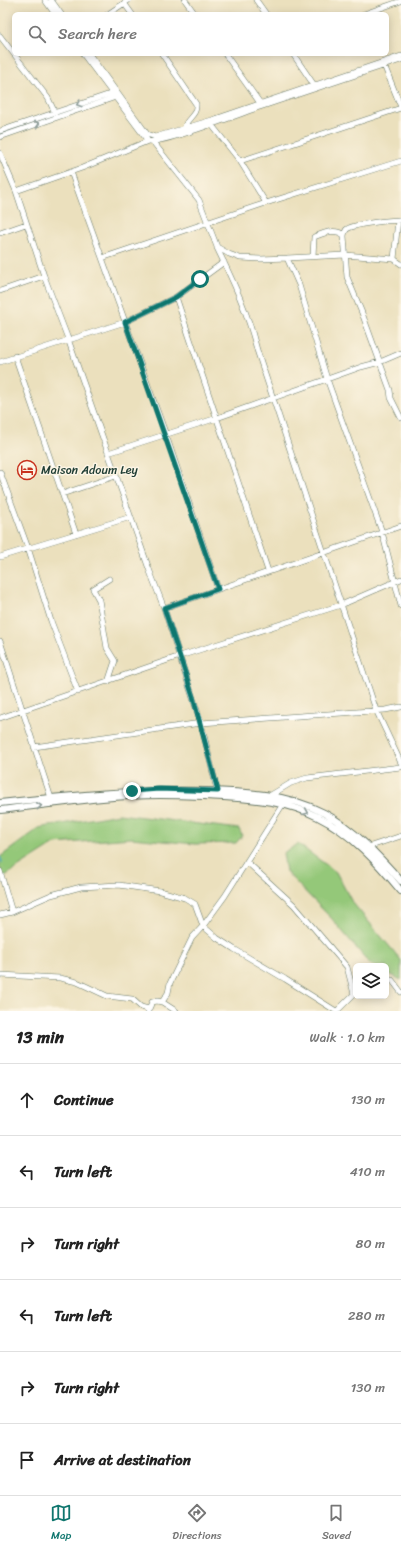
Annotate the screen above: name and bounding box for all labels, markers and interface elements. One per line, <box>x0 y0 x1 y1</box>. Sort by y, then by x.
search box <box>12 12 389 56</box>
text: Search here <box>58 21 137 47</box>
icon: search <box>26 23 48 45</box>
one-way arrow <box>76 100 83 108</box>
one-way arrow <box>33 121 40 129</box>
route start <box>191 270 209 288</box>
hotel icon: Maison Adoum Ley <box>16 459 38 481</box>
place label: Maison Adoum Ley <box>41 459 139 481</box>
route end <box>123 782 141 800</box>
one-way arrow <box>36 802 42 811</box>
one-way arrow <box>302 807 310 815</box>
map controls <box>353 963 389 999</box>
button: layers <box>353 963 389 999</box>
text: 13 min <box>16 1022 64 1052</box>
text: Walk · 1.0 km <box>310 1026 385 1049</box>
text: Continue <box>54 1087 114 1113</box>
text: 130 m <box>351 1088 385 1111</box>
icon: ahead <box>16 1089 38 1111</box>
text: Turn left <box>54 1159 112 1185</box>
text: 410 m <box>350 1160 385 1183</box>
icon: left <box>16 1161 38 1183</box>
text: Turn right <box>54 1231 119 1257</box>
text: 80 m <box>356 1232 385 1255</box>
icon: right <box>16 1233 38 1255</box>
text: Turn left <box>54 1303 112 1329</box>
text: 280 m <box>348 1304 385 1327</box>
icon: left <box>16 1305 38 1327</box>
text: Turn right <box>54 1375 119 1401</box>
text: 130 m <box>351 1376 385 1399</box>
icon: right <box>16 1377 38 1399</box>
text: Arrive at destination <box>54 1447 191 1473</box>
icon: arrive <box>16 1449 38 1471</box>
tab: Map <box>50 1502 72 1545</box>
tab: Directions <box>172 1502 222 1545</box>
tab: Saved <box>322 1502 351 1545</box>

